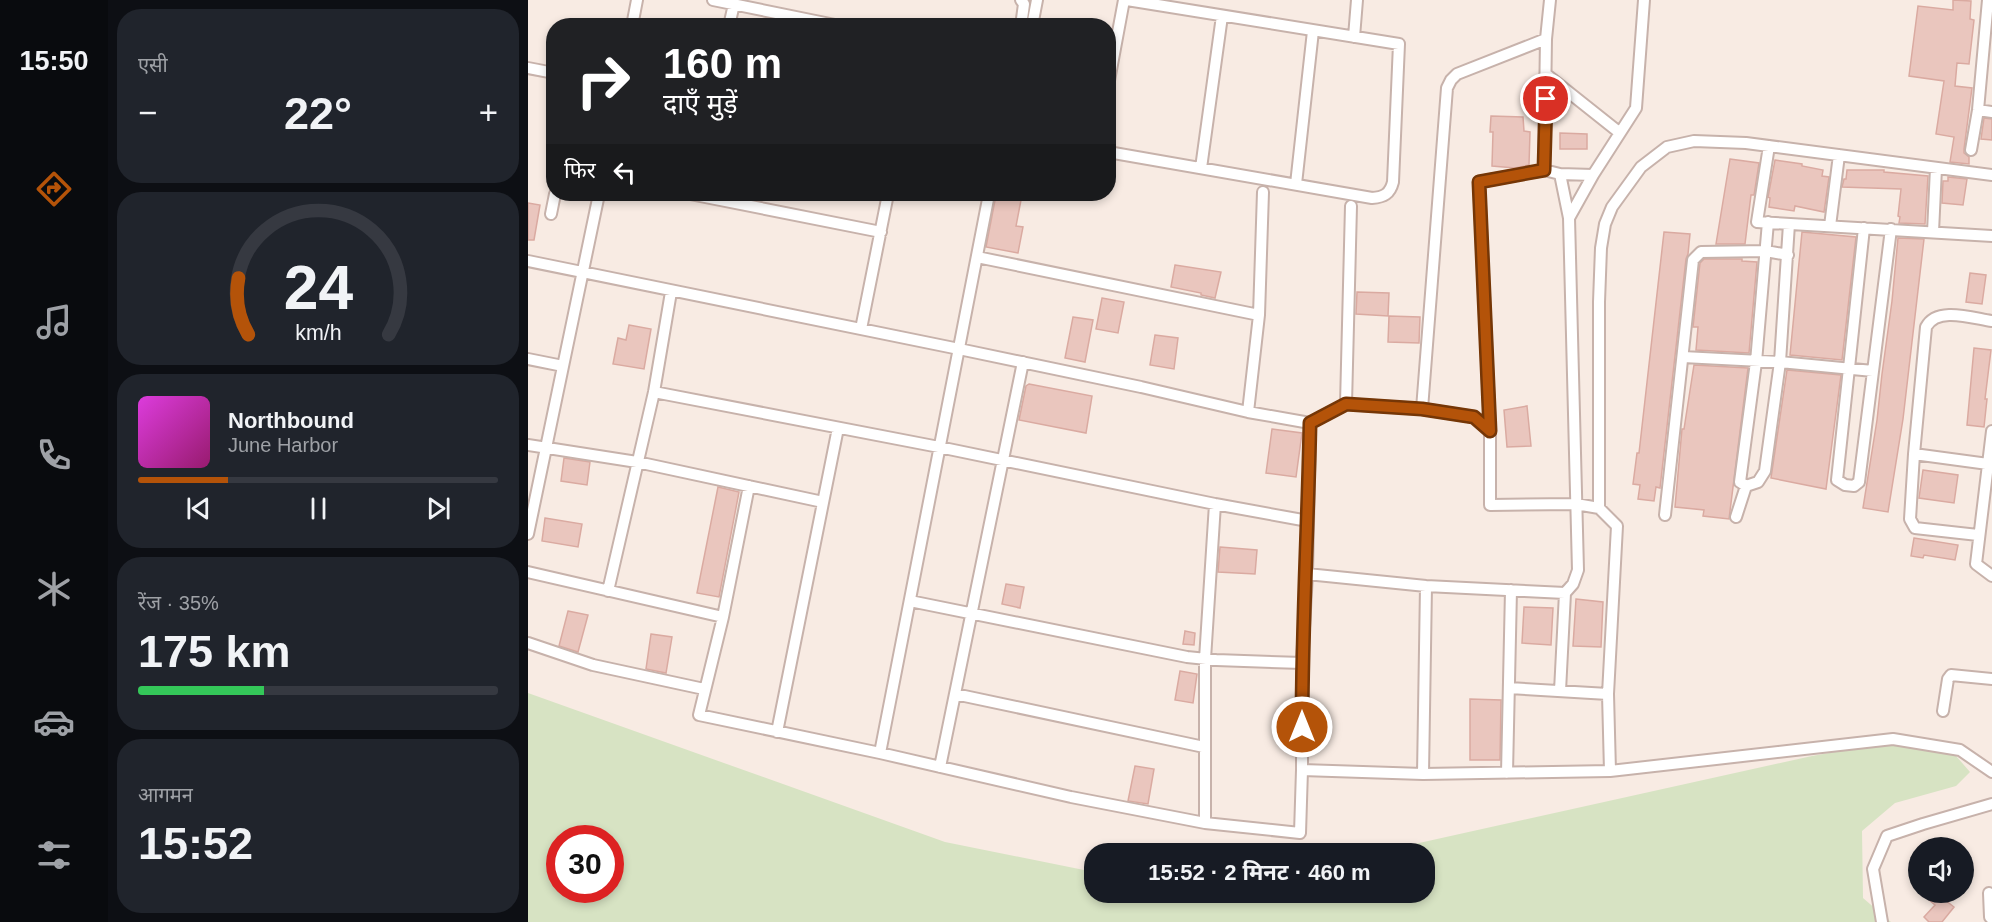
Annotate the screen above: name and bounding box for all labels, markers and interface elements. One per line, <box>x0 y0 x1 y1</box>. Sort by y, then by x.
text: 160 m <box>663 40 782 87</box>
icon: right <box>564 42 642 120</box>
text: 15:50 <box>19 46 89 76</box>
text: एसी <box>138 54 168 76</box>
pin <box>1520 73 1571 124</box>
icon: arrive <box>1529 82 1562 115</box>
text: 22° <box>284 88 352 139</box>
text: दाएँ मुड़ें <box>663 89 737 119</box>
text: − <box>138 94 157 131</box>
text: + <box>479 94 498 131</box>
icon: left <box>608 156 641 189</box>
text: फिर <box>564 158 596 183</box>
icon: directions <box>33 168 75 210</box>
text: 24 <box>283 254 353 323</box>
icon: music <box>33 301 75 343</box>
text: km/h <box>295 322 341 346</box>
text: Northbound <box>228 408 354 433</box>
icon: phone <box>33 434 75 476</box>
text: June Harbor <box>228 434 338 456</box>
icon: previous <box>182 492 215 525</box>
icon: pause <box>302 492 335 525</box>
icon: next <box>422 492 455 525</box>
icon: climate <box>33 568 75 610</box>
text: रेंज · 35% <box>138 592 219 614</box>
text: 175 km <box>138 626 291 677</box>
position arrow <box>1270 695 1334 759</box>
icon: car <box>33 701 75 743</box>
text: आगमन <box>138 784 193 806</box>
text: 15:52 <box>138 818 253 869</box>
speed limit sign: 30 <box>546 825 624 903</box>
icon: filters <box>33 834 75 876</box>
map controls <box>1908 837 1974 903</box>
button: sound <box>1908 837 1974 903</box>
text: 15:52 · 2 मिनट · 460 m <box>1148 860 1371 885</box>

